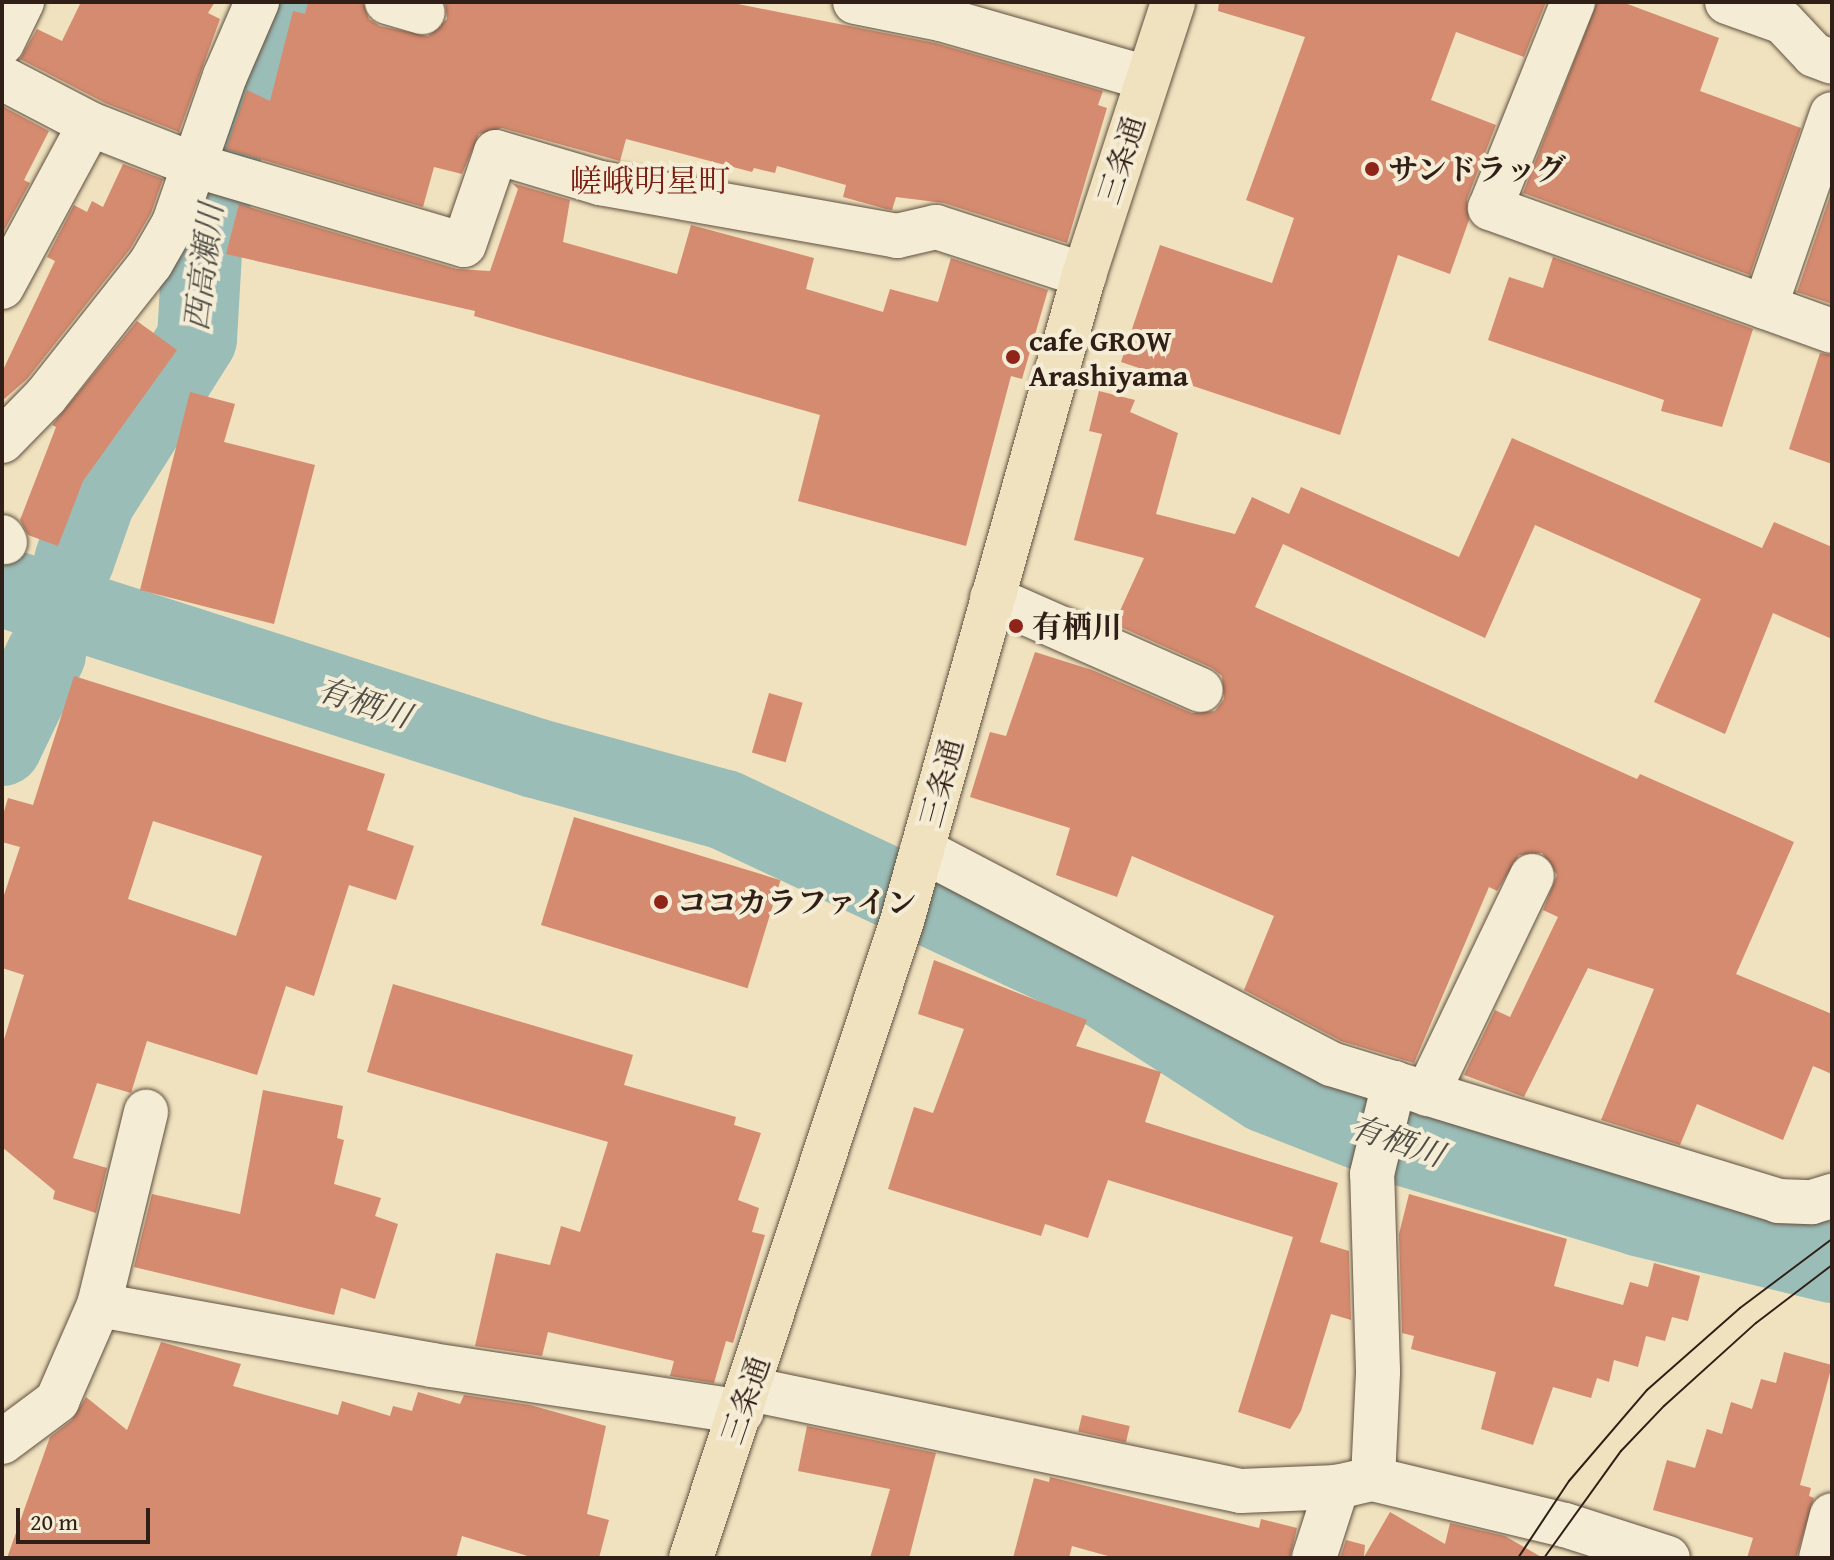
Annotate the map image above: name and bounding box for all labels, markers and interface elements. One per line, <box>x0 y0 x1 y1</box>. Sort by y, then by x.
street label: 三条通 <box>1090 112 1152 208</box>
place label: サンドラッグ <box>1388 151 1568 187</box>
marker: サンドラッグ <box>1363 160 1381 178</box>
district label: 嵯峨明星町 <box>570 162 730 200</box>
water label: 西高瀬川 <box>177 201 231 333</box>
place label: cafe GROW Arashiyama <box>1029 322 1188 392</box>
marker: cafe GROW Arashiyama <box>1004 348 1022 366</box>
place label: 有栖川 <box>1032 608 1122 644</box>
marker: 有栖川 <box>1007 617 1025 635</box>
water label: 有栖川 <box>312 670 416 736</box>
street label: 三条通 <box>912 735 970 831</box>
place label: ココカラファイン <box>677 884 917 920</box>
marker: ココカラファイン <box>652 893 670 911</box>
water label: 有栖川 <box>1345 1107 1449 1175</box>
street label: 三条通 <box>713 1352 777 1448</box>
scale bar <box>20 1492 154 1542</box>
text: 20 m <box>30 1504 78 1539</box>

